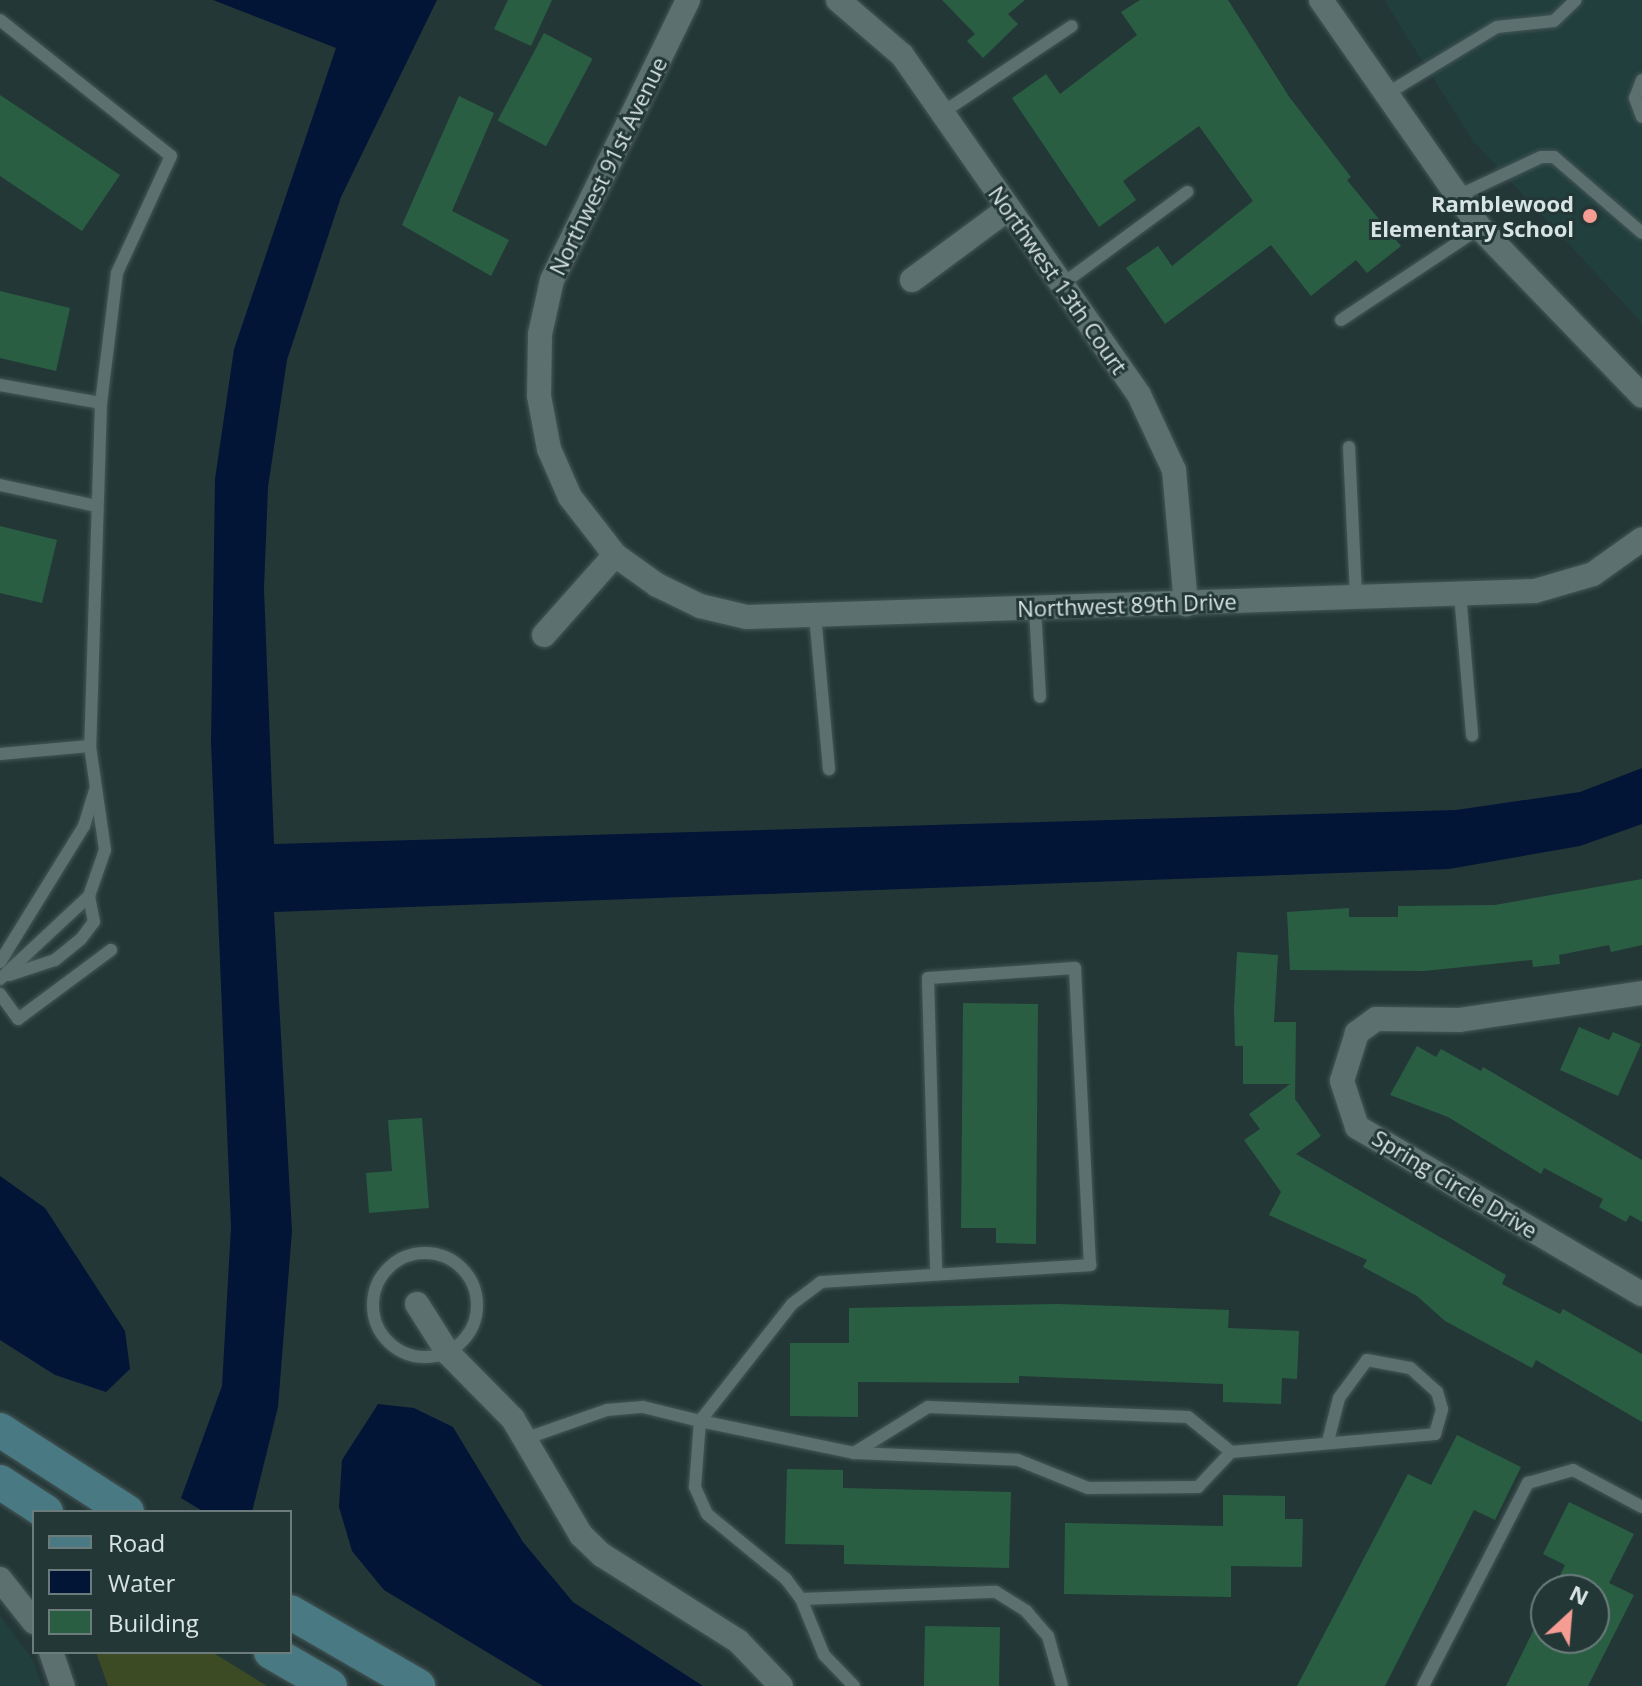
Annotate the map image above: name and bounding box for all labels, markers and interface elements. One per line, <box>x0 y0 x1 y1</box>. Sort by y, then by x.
street label: Northwest 91st Avenue <box>544 53 672 279</box>
street label: Northwest 13th Court <box>983 181 1133 379</box>
place label: Ramblewood Elementary School <box>1370 190 1574 242</box>
marker: Ramblewood Elementary School <box>1581 207 1599 225</box>
street label: Northwest 89th Drive <box>1017 588 1237 622</box>
street label: Spring Circle Drive <box>1368 1124 1542 1244</box>
legend <box>32 1510 292 1654</box>
text: Road <box>108 1526 165 1559</box>
text: Water <box>108 1566 175 1599</box>
north arrow <box>1530 1574 1610 1654</box>
text: N <box>1565 1577 1594 1612</box>
text: Building <box>108 1606 199 1639</box>

